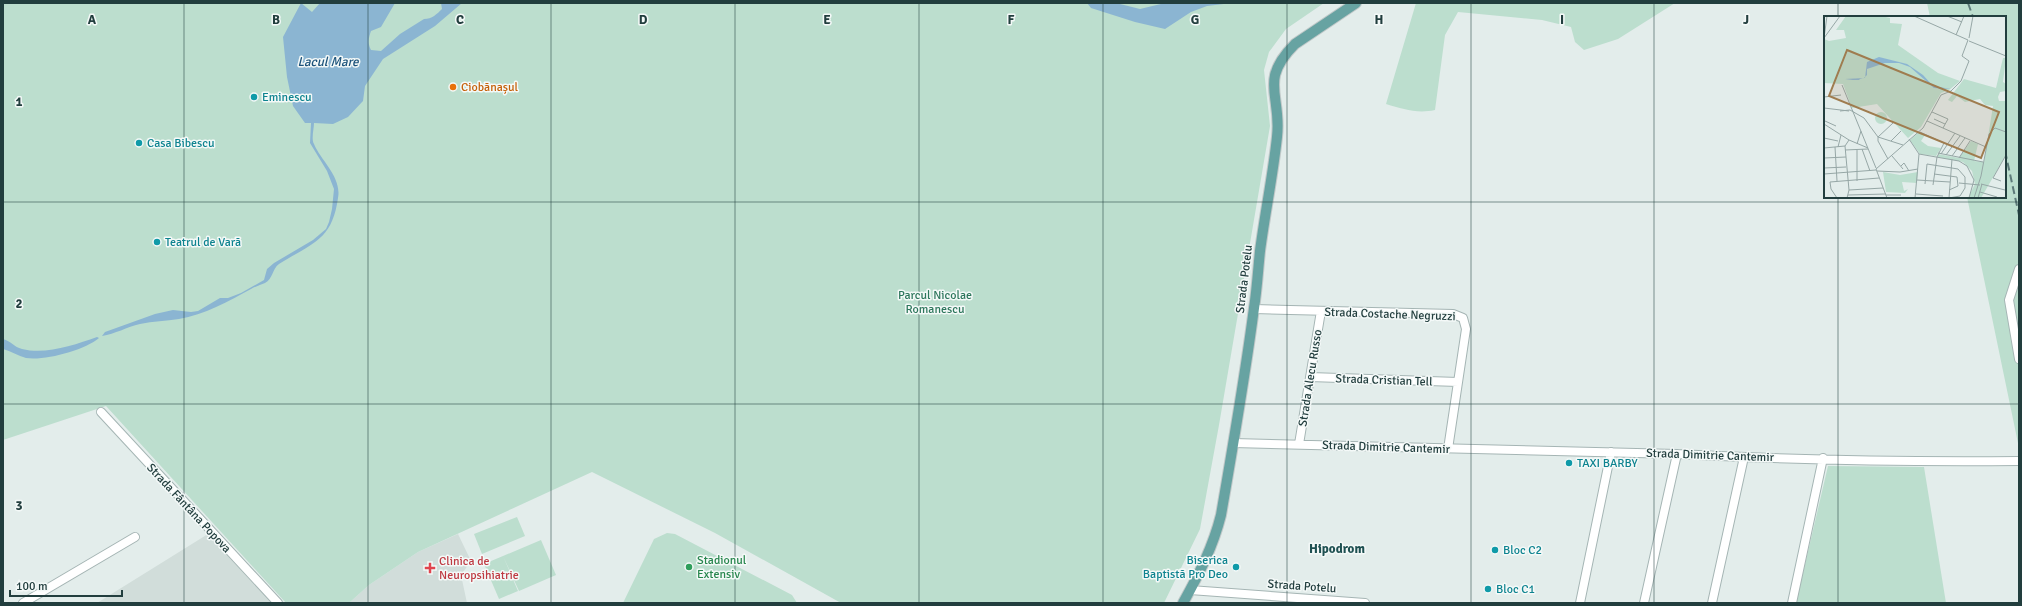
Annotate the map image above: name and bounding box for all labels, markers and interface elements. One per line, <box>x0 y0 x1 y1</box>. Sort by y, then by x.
text: A <box>88 12 97 28</box>
text: B <box>272 12 280 28</box>
text: C <box>456 12 464 28</box>
text: D <box>639 12 648 28</box>
text: E <box>823 12 831 28</box>
text: F <box>1008 12 1015 28</box>
text: G <box>1191 12 1199 28</box>
text: H <box>1375 12 1383 28</box>
text: I <box>1560 12 1564 28</box>
text: J <box>1743 12 1749 28</box>
inset map <box>1824 16 2006 198</box>
water label: Lacul Mare <box>297 54 360 70</box>
place label: Ciobănașul <box>461 80 519 95</box>
marker: Ciobănașul <box>448 82 458 92</box>
place label: Eminescu <box>262 90 312 105</box>
marker: Eminescu <box>249 92 259 102</box>
text: 1 <box>15 94 23 110</box>
place label: Casa Bibescu <box>147 136 215 151</box>
marker: Casa Bibescu <box>134 138 144 148</box>
place label: Teatrul de Vară <box>165 235 241 250</box>
marker: Teatrul de Vară <box>152 237 162 247</box>
street label: Strada Potelu <box>1233 244 1256 314</box>
park label: Parcul Nicolae Romanescu <box>898 288 972 317</box>
text: 2 <box>15 296 23 312</box>
street label: Strada Costache Negruzzi <box>1324 305 1456 324</box>
street label: Strada Alecu Russo <box>1295 328 1326 428</box>
street label: Strada Cristian Tell <box>1335 371 1433 390</box>
street label: Strada Dimitrie Cantemir <box>1322 438 1451 457</box>
street label: Strada Dimitrie Cantemir <box>1646 446 1775 465</box>
place label: TAXI BARBY <box>1577 456 1638 471</box>
marker: TAXI BARBY <box>1564 458 1574 468</box>
street label: Strada Fântâna Popova <box>143 460 234 556</box>
text: 3 <box>15 498 23 514</box>
district label: Hipodrom <box>1309 541 1365 557</box>
place label: Bloc C2 <box>1503 543 1542 558</box>
marker: Bloc C2 <box>1490 545 1500 555</box>
place label: Stadionul Extensiv <box>697 553 747 582</box>
place label: Biserica Baptistă Pro Deo <box>1143 553 1228 582</box>
place label: Clinica de Neuropsihiatrie <box>439 554 519 583</box>
marker: Clinica de Neuropsihiatrie <box>424 562 436 574</box>
marker: Stadionul Extensiv <box>684 562 694 572</box>
marker: Biserica Baptistă Pro Deo <box>1231 562 1241 572</box>
scale bar <box>10 572 122 598</box>
street label: Strada Potelu <box>1267 577 1337 596</box>
text: 100 m <box>16 579 48 594</box>
place label: Bloc C1 <box>1496 582 1535 597</box>
marker: Bloc C1 <box>1483 584 1493 594</box>

